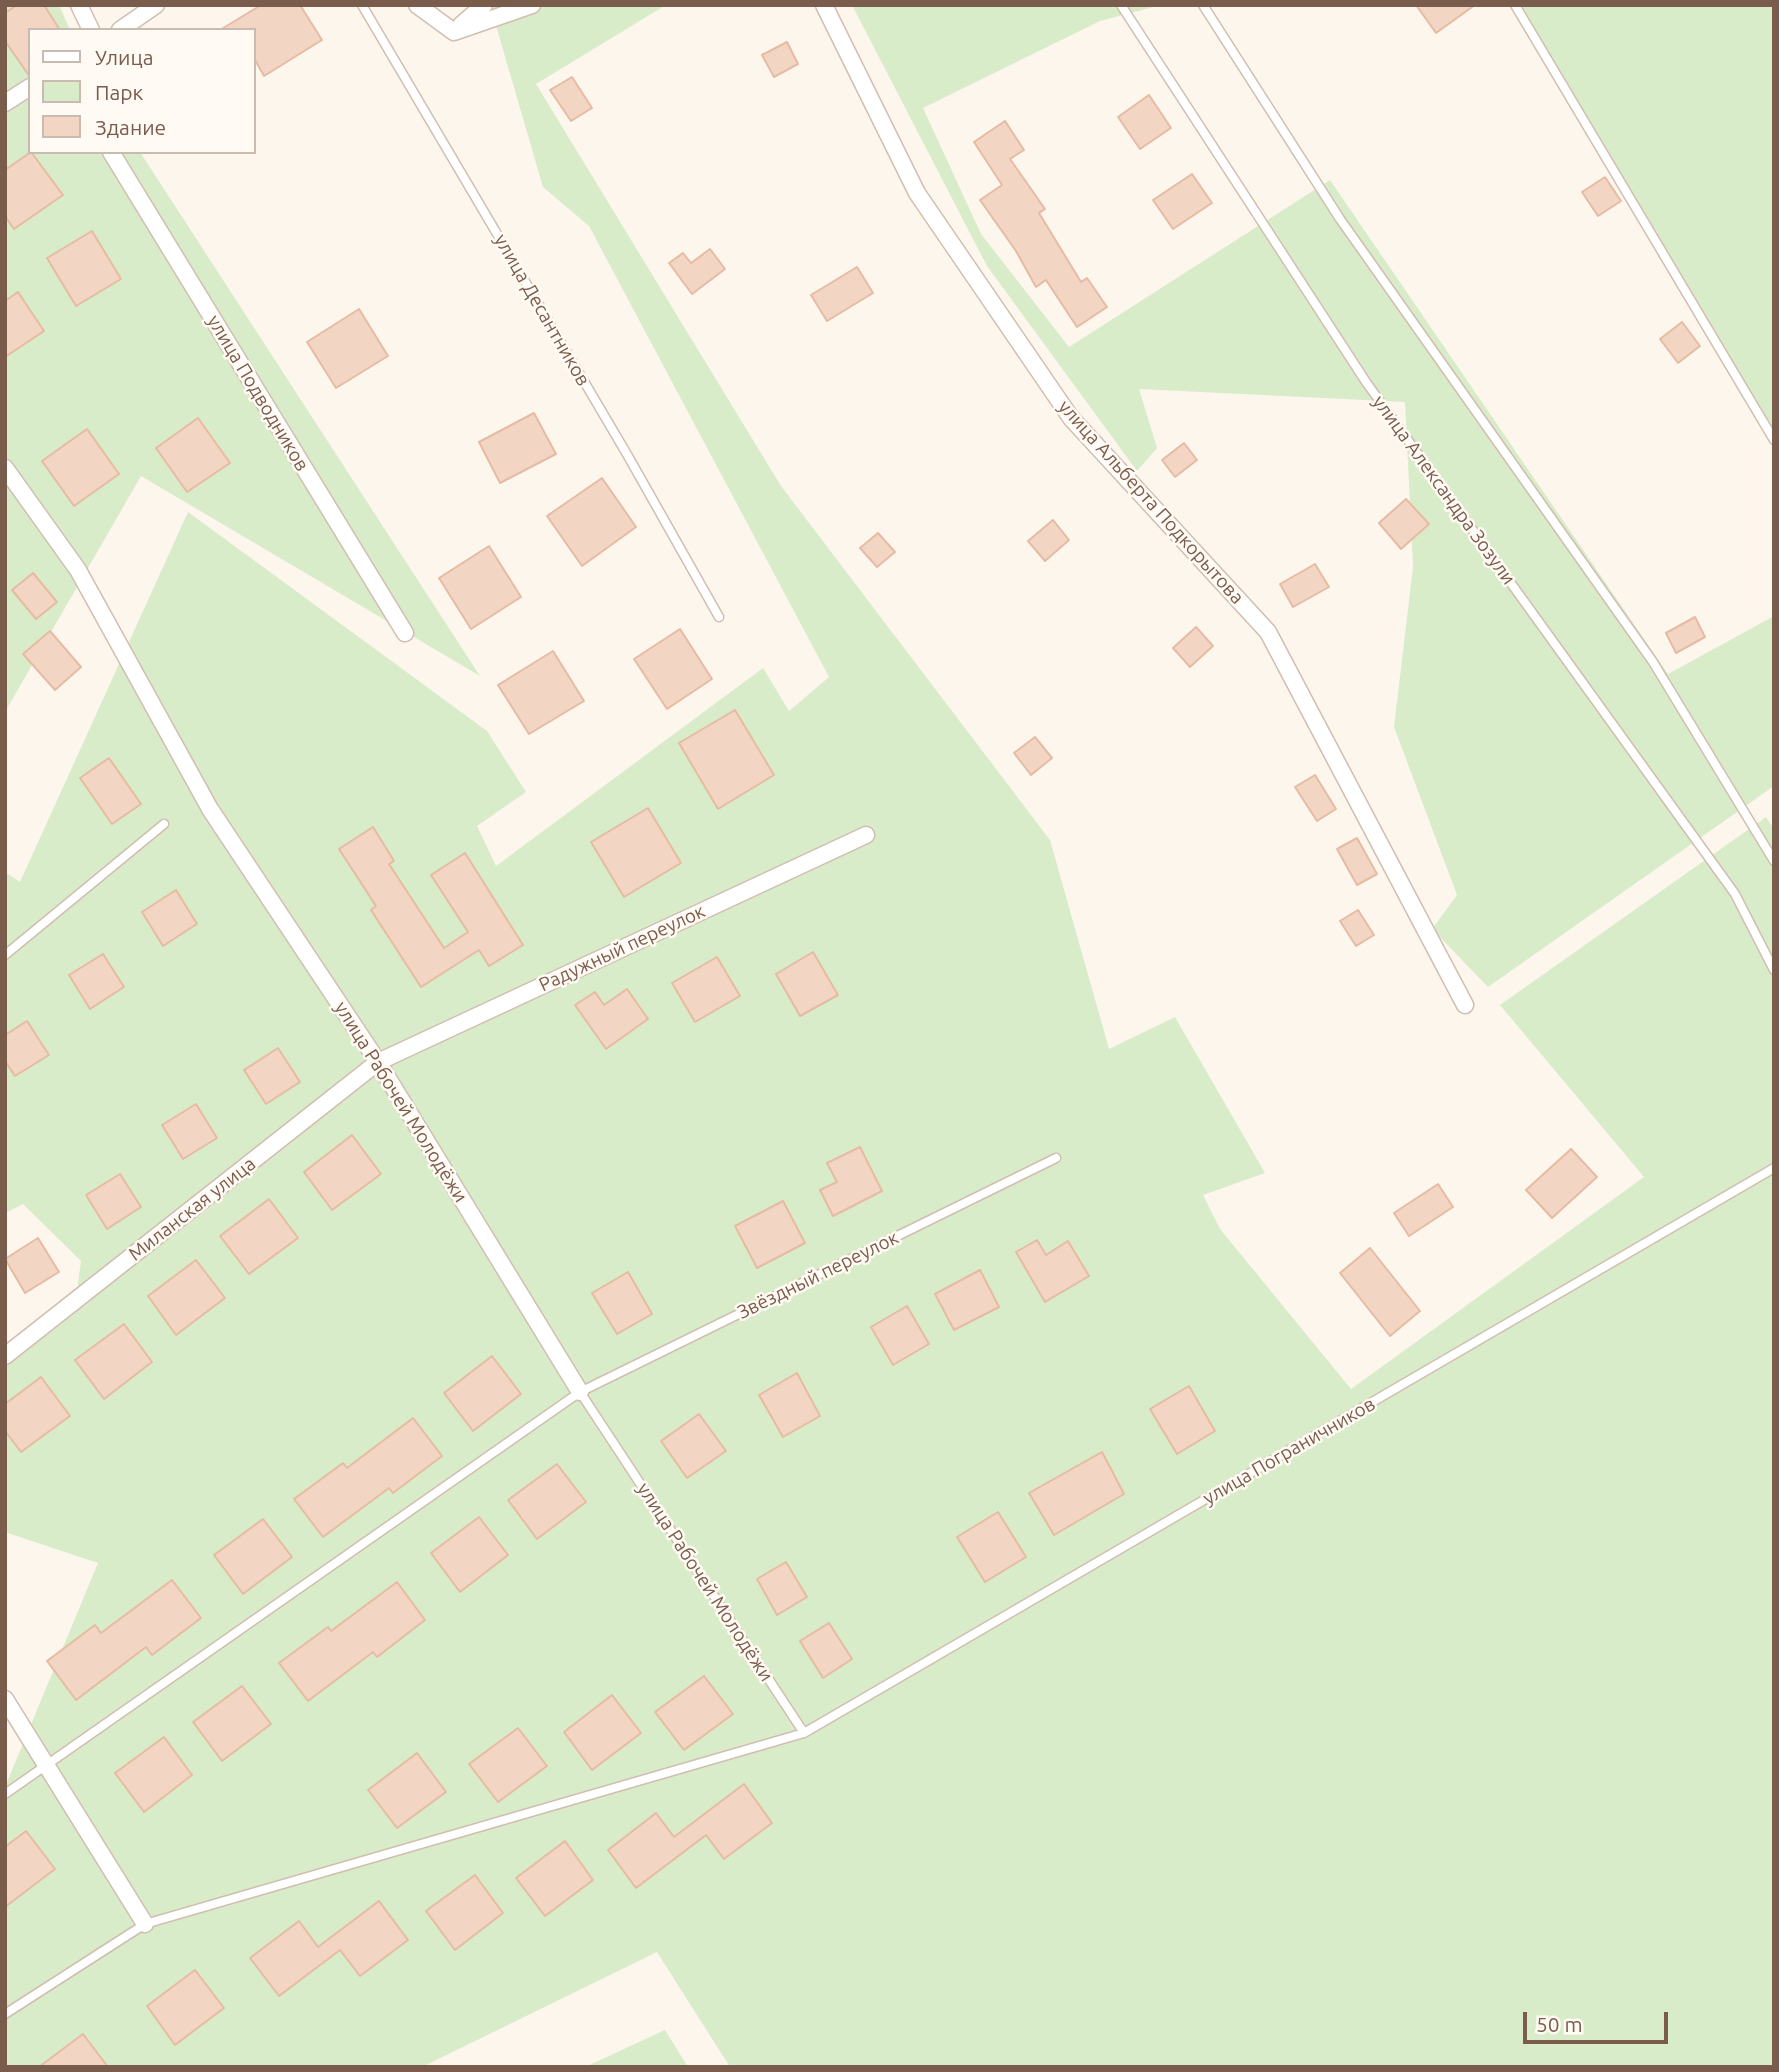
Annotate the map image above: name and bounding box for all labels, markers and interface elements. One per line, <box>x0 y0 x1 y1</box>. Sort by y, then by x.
legend <box>28 28 256 154</box>
text: Улица <box>95 45 153 69</box>
text: Парк <box>95 80 143 104</box>
text: Здание <box>95 115 166 139</box>
street label: улица Десантников <box>489 230 595 390</box>
street label: улица Подводников <box>202 311 314 475</box>
street label: улица Александра Зозули <box>1368 391 1520 589</box>
street label: улица Альберта Подкорытова <box>1053 395 1249 609</box>
street label: Радужный переулок <box>535 900 709 996</box>
street label: улица Рабочей Молодёжи <box>330 997 472 1207</box>
street label: Миланская улица <box>124 1152 260 1266</box>
street label: Звёздный переулок <box>734 1226 902 1324</box>
street label: улица Пограничников <box>1199 1392 1379 1510</box>
street label: улица Рабочей Молодёжи <box>632 1478 778 1686</box>
scale bar <box>1527 1998 1672 2042</box>
text: 50 m <box>1536 2012 1583 2036</box>

